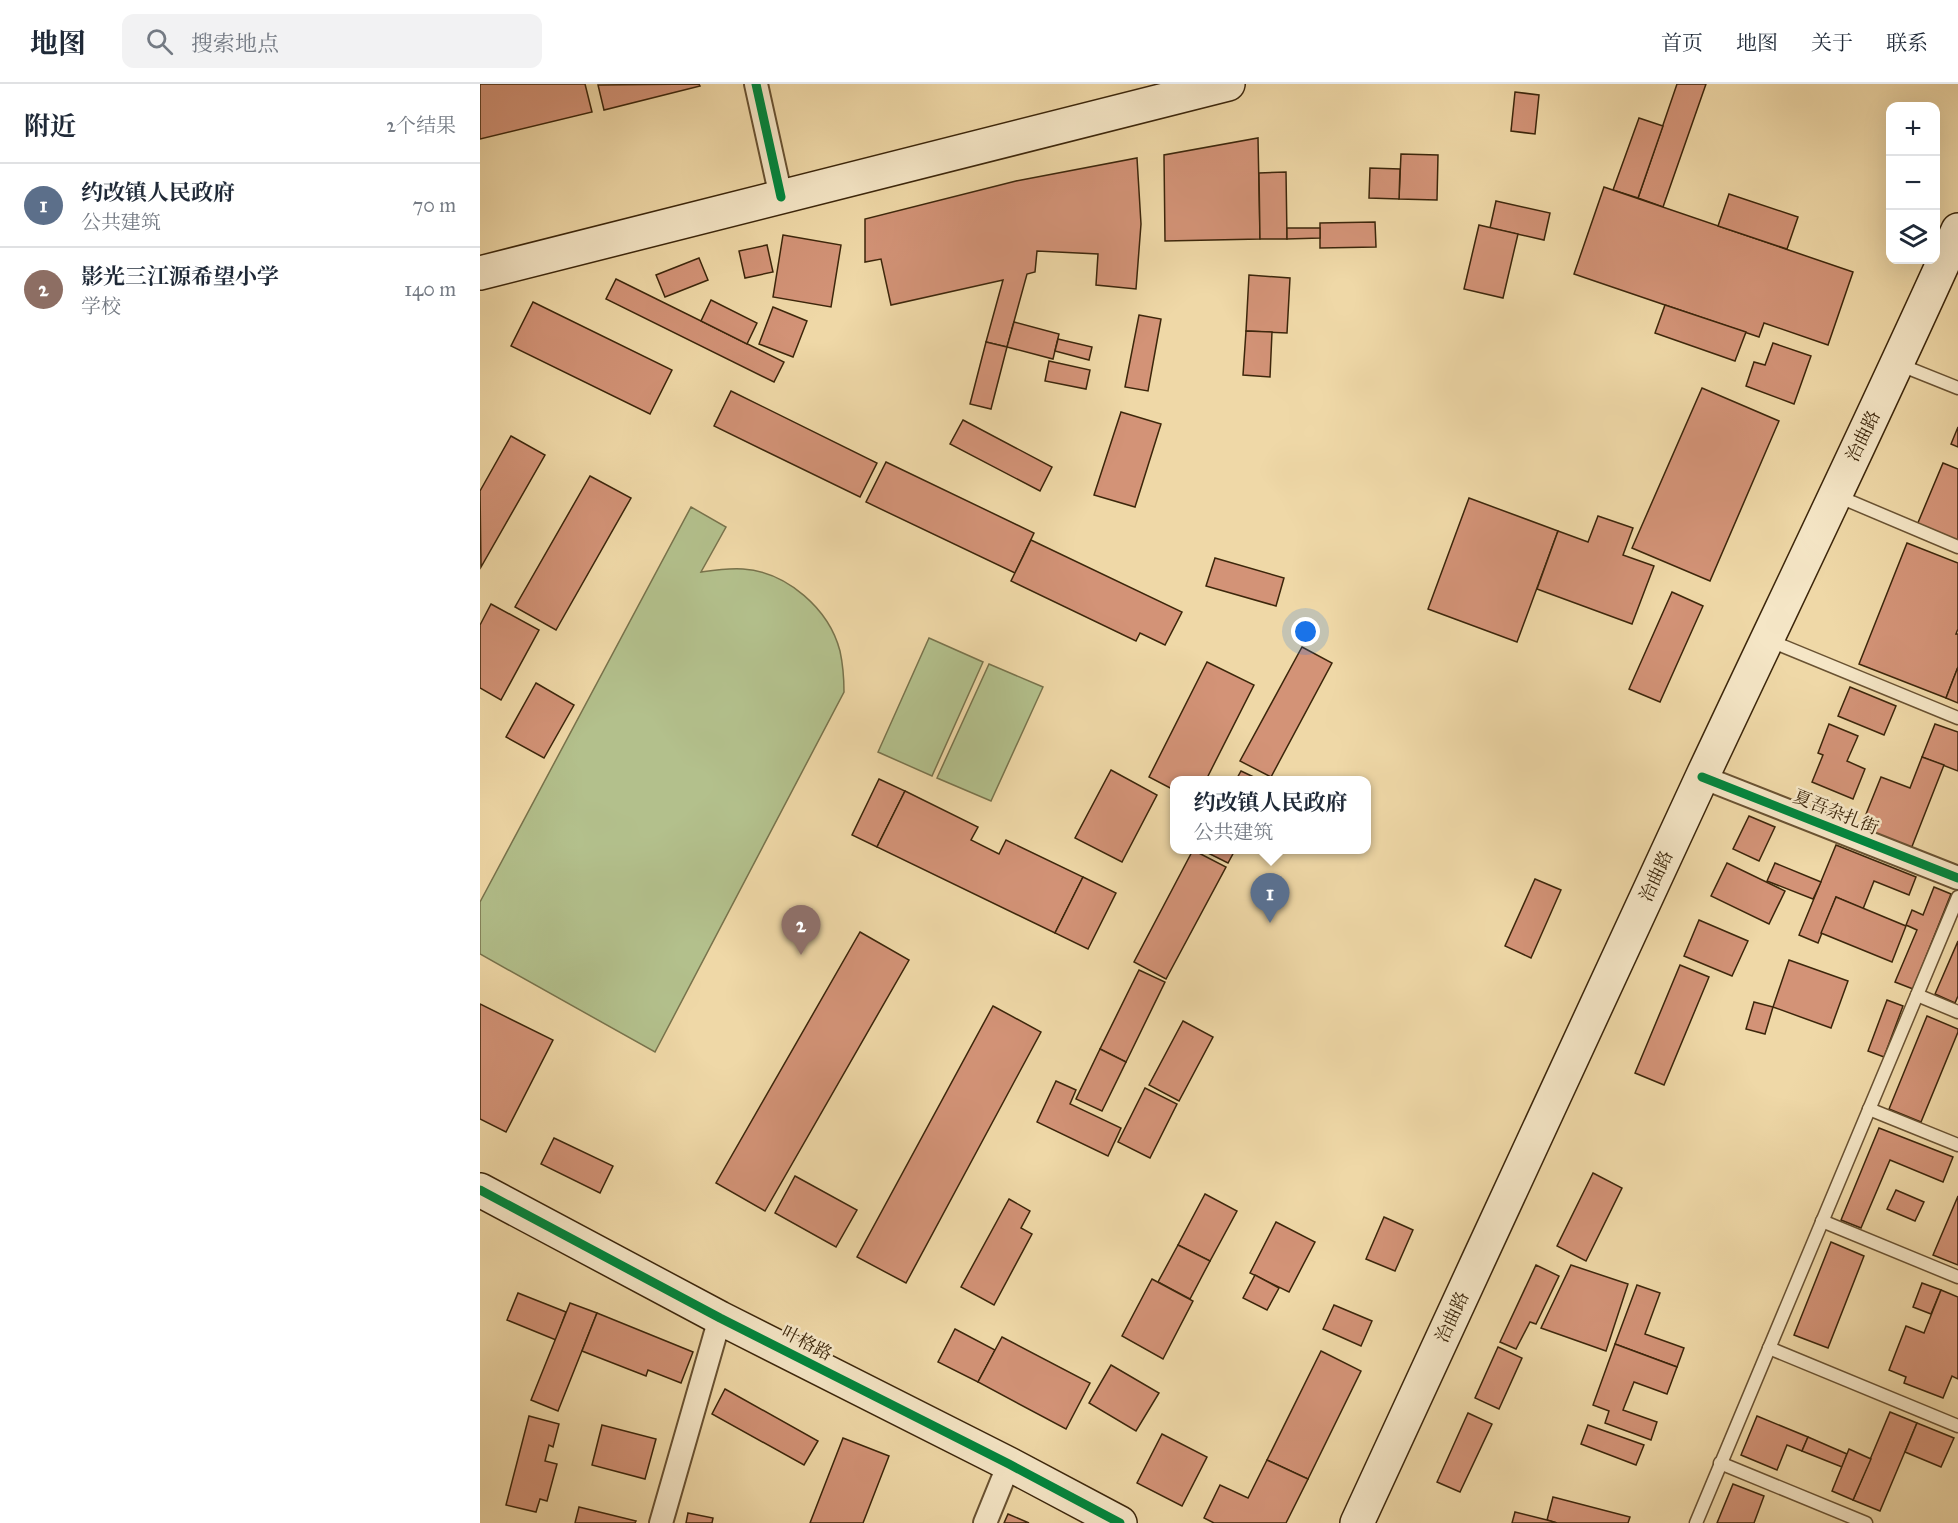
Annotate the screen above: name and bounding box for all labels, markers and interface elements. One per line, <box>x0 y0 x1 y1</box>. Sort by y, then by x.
search box <box>122 14 542 68</box>
icon: search <box>143 25 176 58</box>
text: 地图 <box>30 26 86 61</box>
text: 搜索地点 <box>191 30 279 57</box>
text: 首页 <box>1661 30 1703 56</box>
text: 地图 <box>1736 30 1778 56</box>
text: 关于 <box>1811 30 1853 56</box>
text: 联系 <box>1886 30 1928 56</box>
map controls <box>1886 102 1940 264</box>
button: + <box>1886 102 1940 156</box>
text: 附近 <box>24 110 76 142</box>
text: 2个结果 <box>386 113 456 137</box>
button: − <box>1886 156 1940 210</box>
text: 约改镇人民政府 <box>81 179 235 206</box>
text: 1 <box>40 193 47 217</box>
text: 70 m <box>413 193 456 217</box>
text: 公共建筑 <box>81 210 161 234</box>
button: layers <box>1886 210 1940 264</box>
text: 影光三江源希望小学 <box>81 263 279 290</box>
text: 2 <box>39 277 48 301</box>
text: 140 m <box>404 277 456 301</box>
text: 学校 <box>81 294 121 318</box>
street label: 治曲路 <box>1841 407 1885 465</box>
your location <box>1291 617 1320 646</box>
popup <box>1170 776 1371 854</box>
street label: 夏吾杂扎街 <box>1790 785 1882 839</box>
text: 约改镇人民政府 <box>1193 789 1348 816</box>
text: 公共建筑 <box>1193 820 1273 844</box>
street label: 治曲路 <box>1635 847 1677 905</box>
pin: 1 <box>1250 874 1290 923</box>
pin: 2 <box>782 906 820 955</box>
street label: 治曲路 <box>1431 1288 1473 1346</box>
street label: 叶格路 <box>778 1321 836 1365</box>

